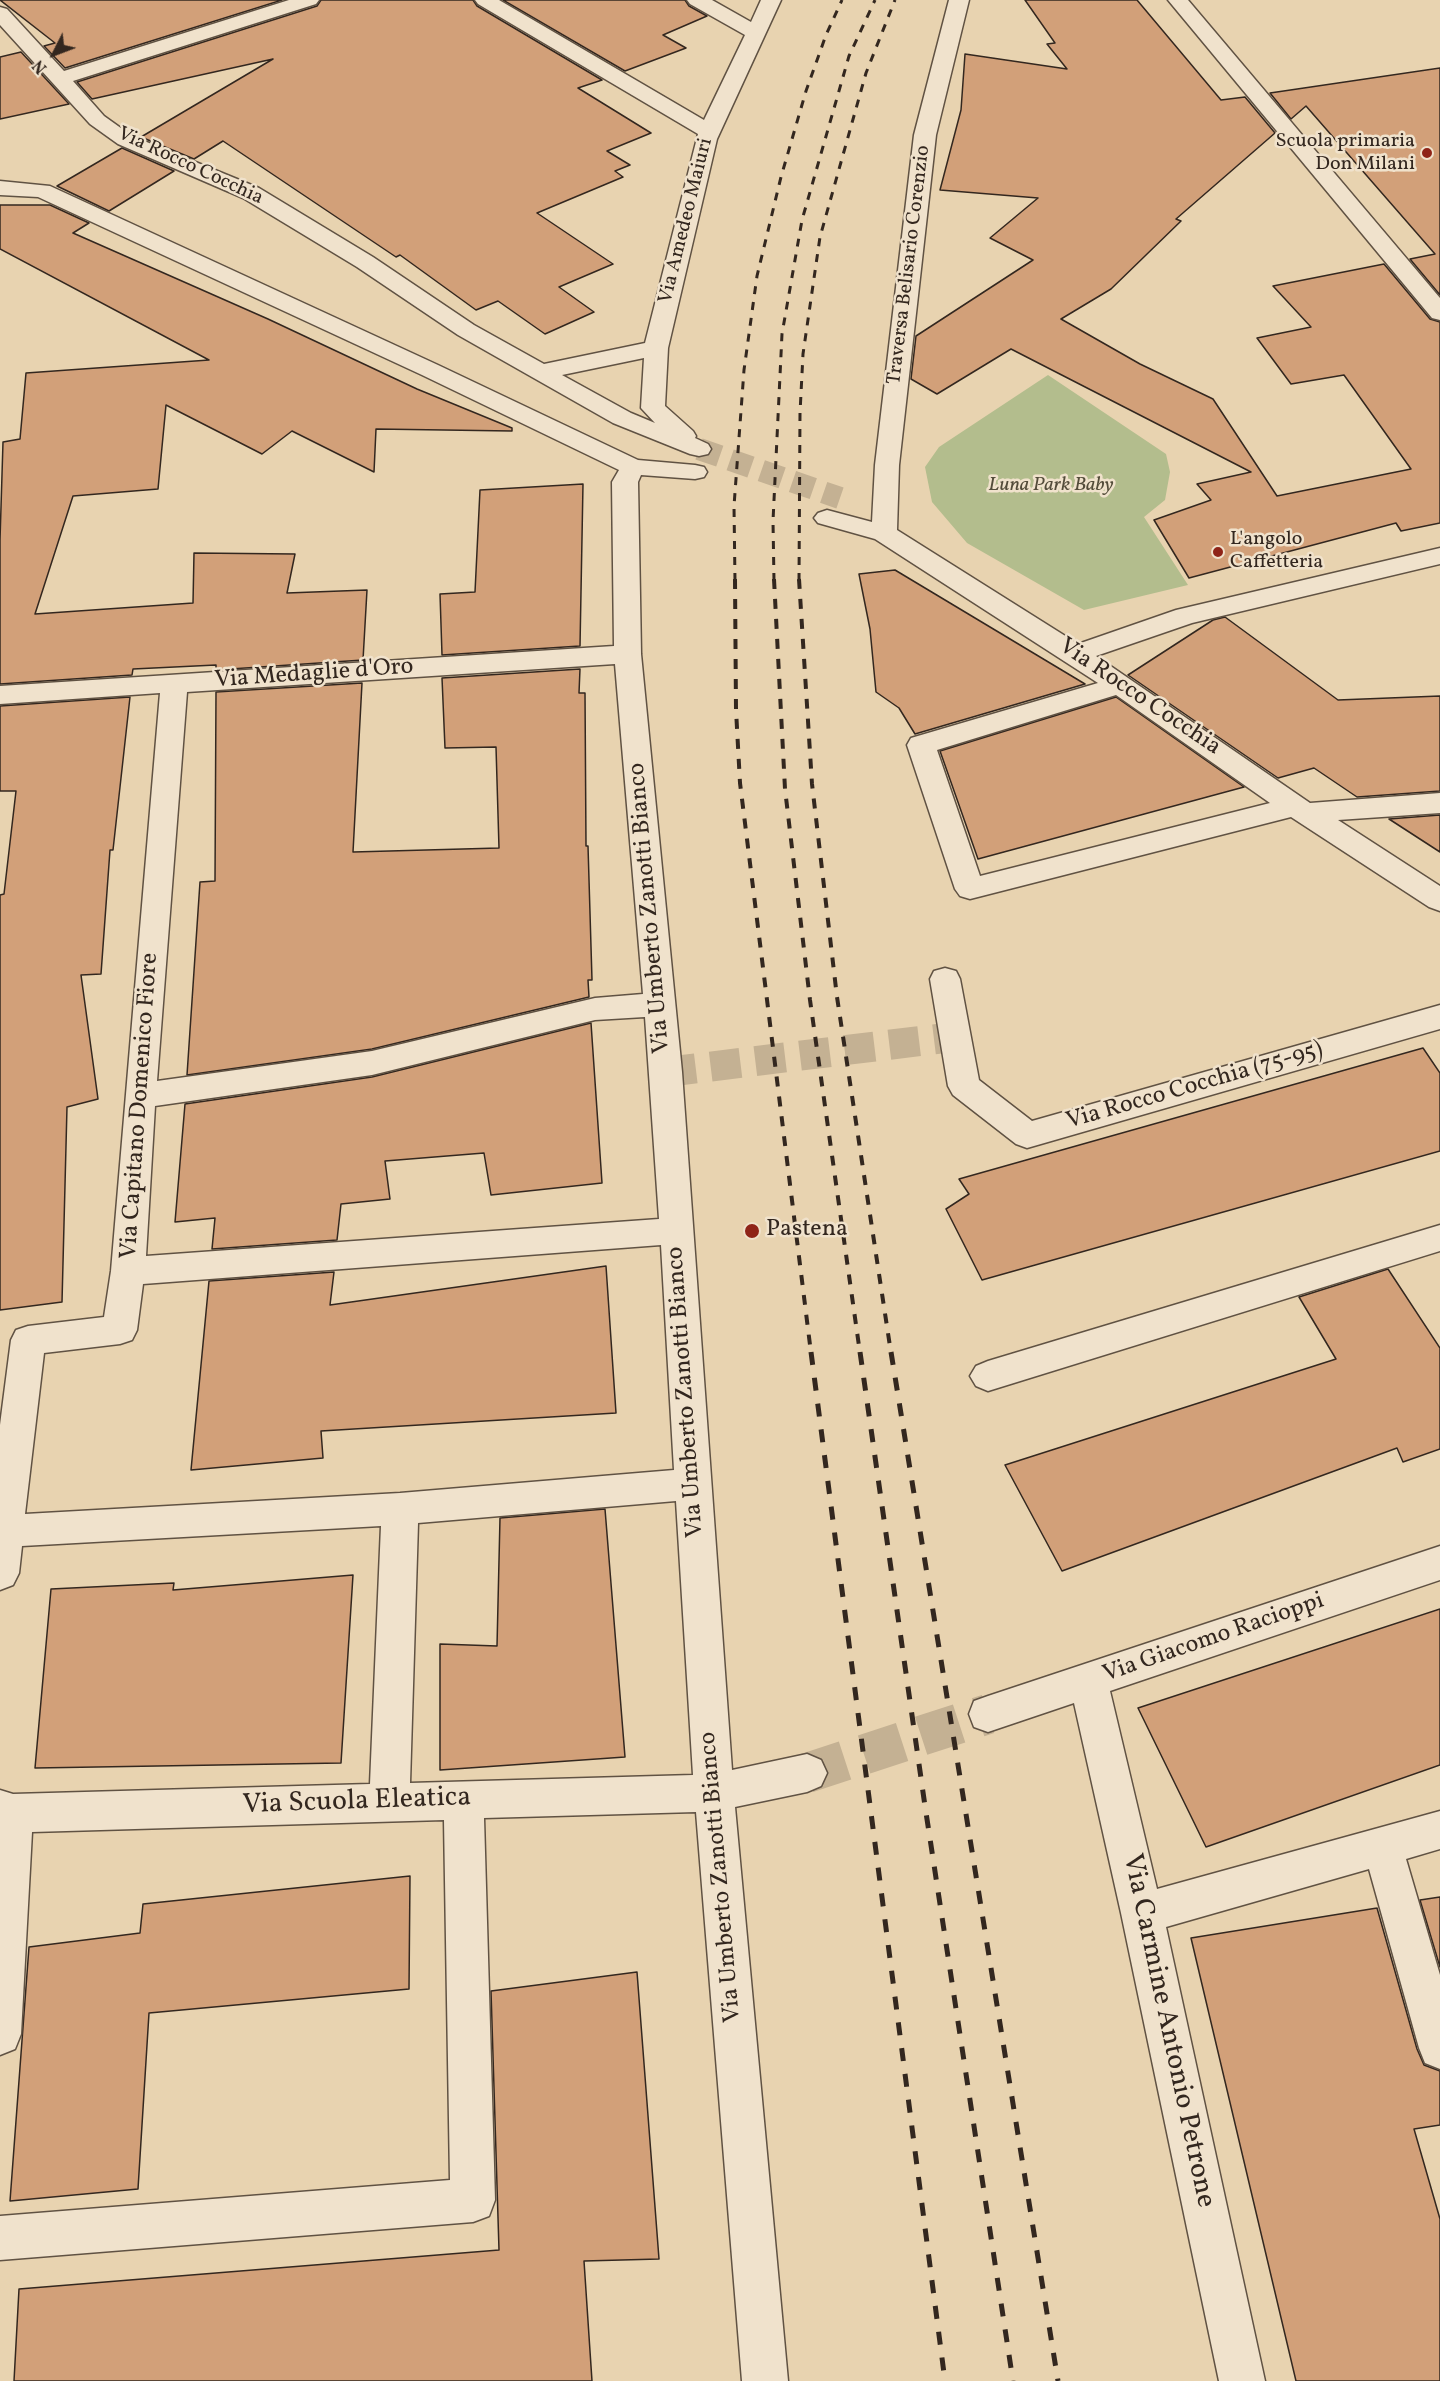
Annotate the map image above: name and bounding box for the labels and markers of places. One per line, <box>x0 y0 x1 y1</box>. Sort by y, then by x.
place label: Scuola primaria Don Milani <box>1275 130 1415 177</box>
marker: Scuola primaria Don Milani <box>1420 146 1434 160</box>
place label: L'angolo Caffetteria <box>1230 528 1323 575</box>
marker: L'angolo Caffetteria <box>1211 545 1225 559</box>
place label: Pastena <box>766 1217 848 1245</box>
marker: Pastena <box>743 1222 761 1240</box>

